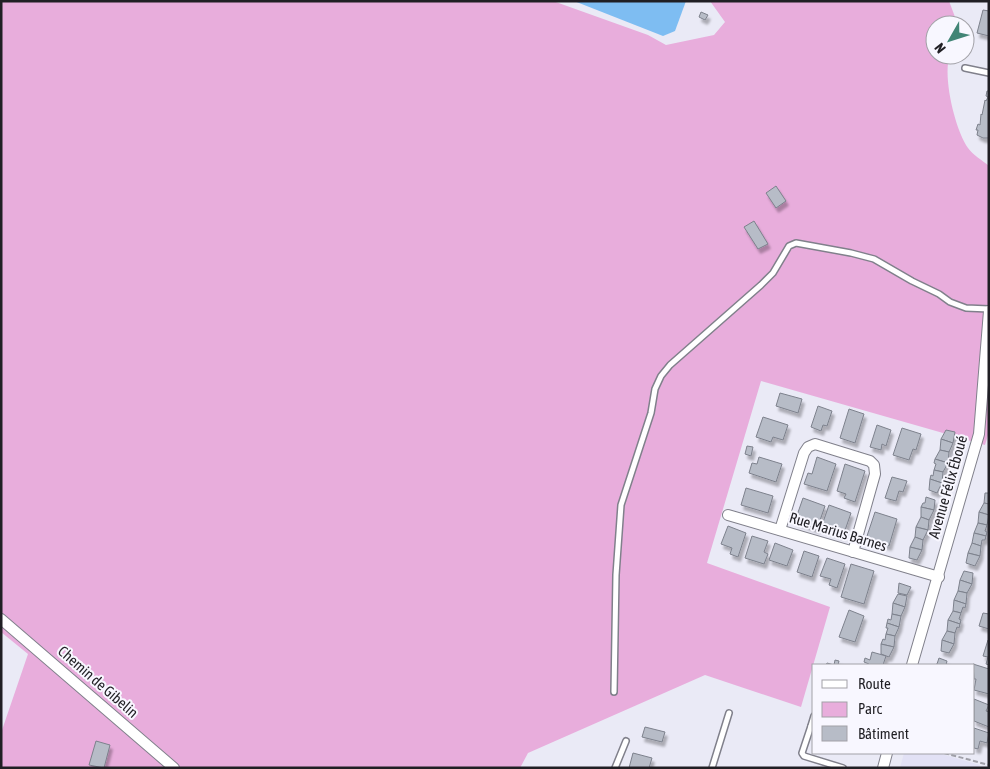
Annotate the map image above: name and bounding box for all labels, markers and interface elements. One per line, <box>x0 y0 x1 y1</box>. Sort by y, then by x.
north arrow <box>925 15 975 65</box>
text: N <box>931 40 949 56</box>
street label: Avenue Félix Éboué <box>925 433 970 540</box>
street label: Rue Marius Barnes <box>787 509 889 554</box>
street label: Chemin de Gibelin <box>55 642 142 721</box>
legend <box>812 664 975 754</box>
text: Route <box>858 675 891 692</box>
text: Parc <box>858 700 882 717</box>
text: Bâtiment <box>858 725 909 742</box>

